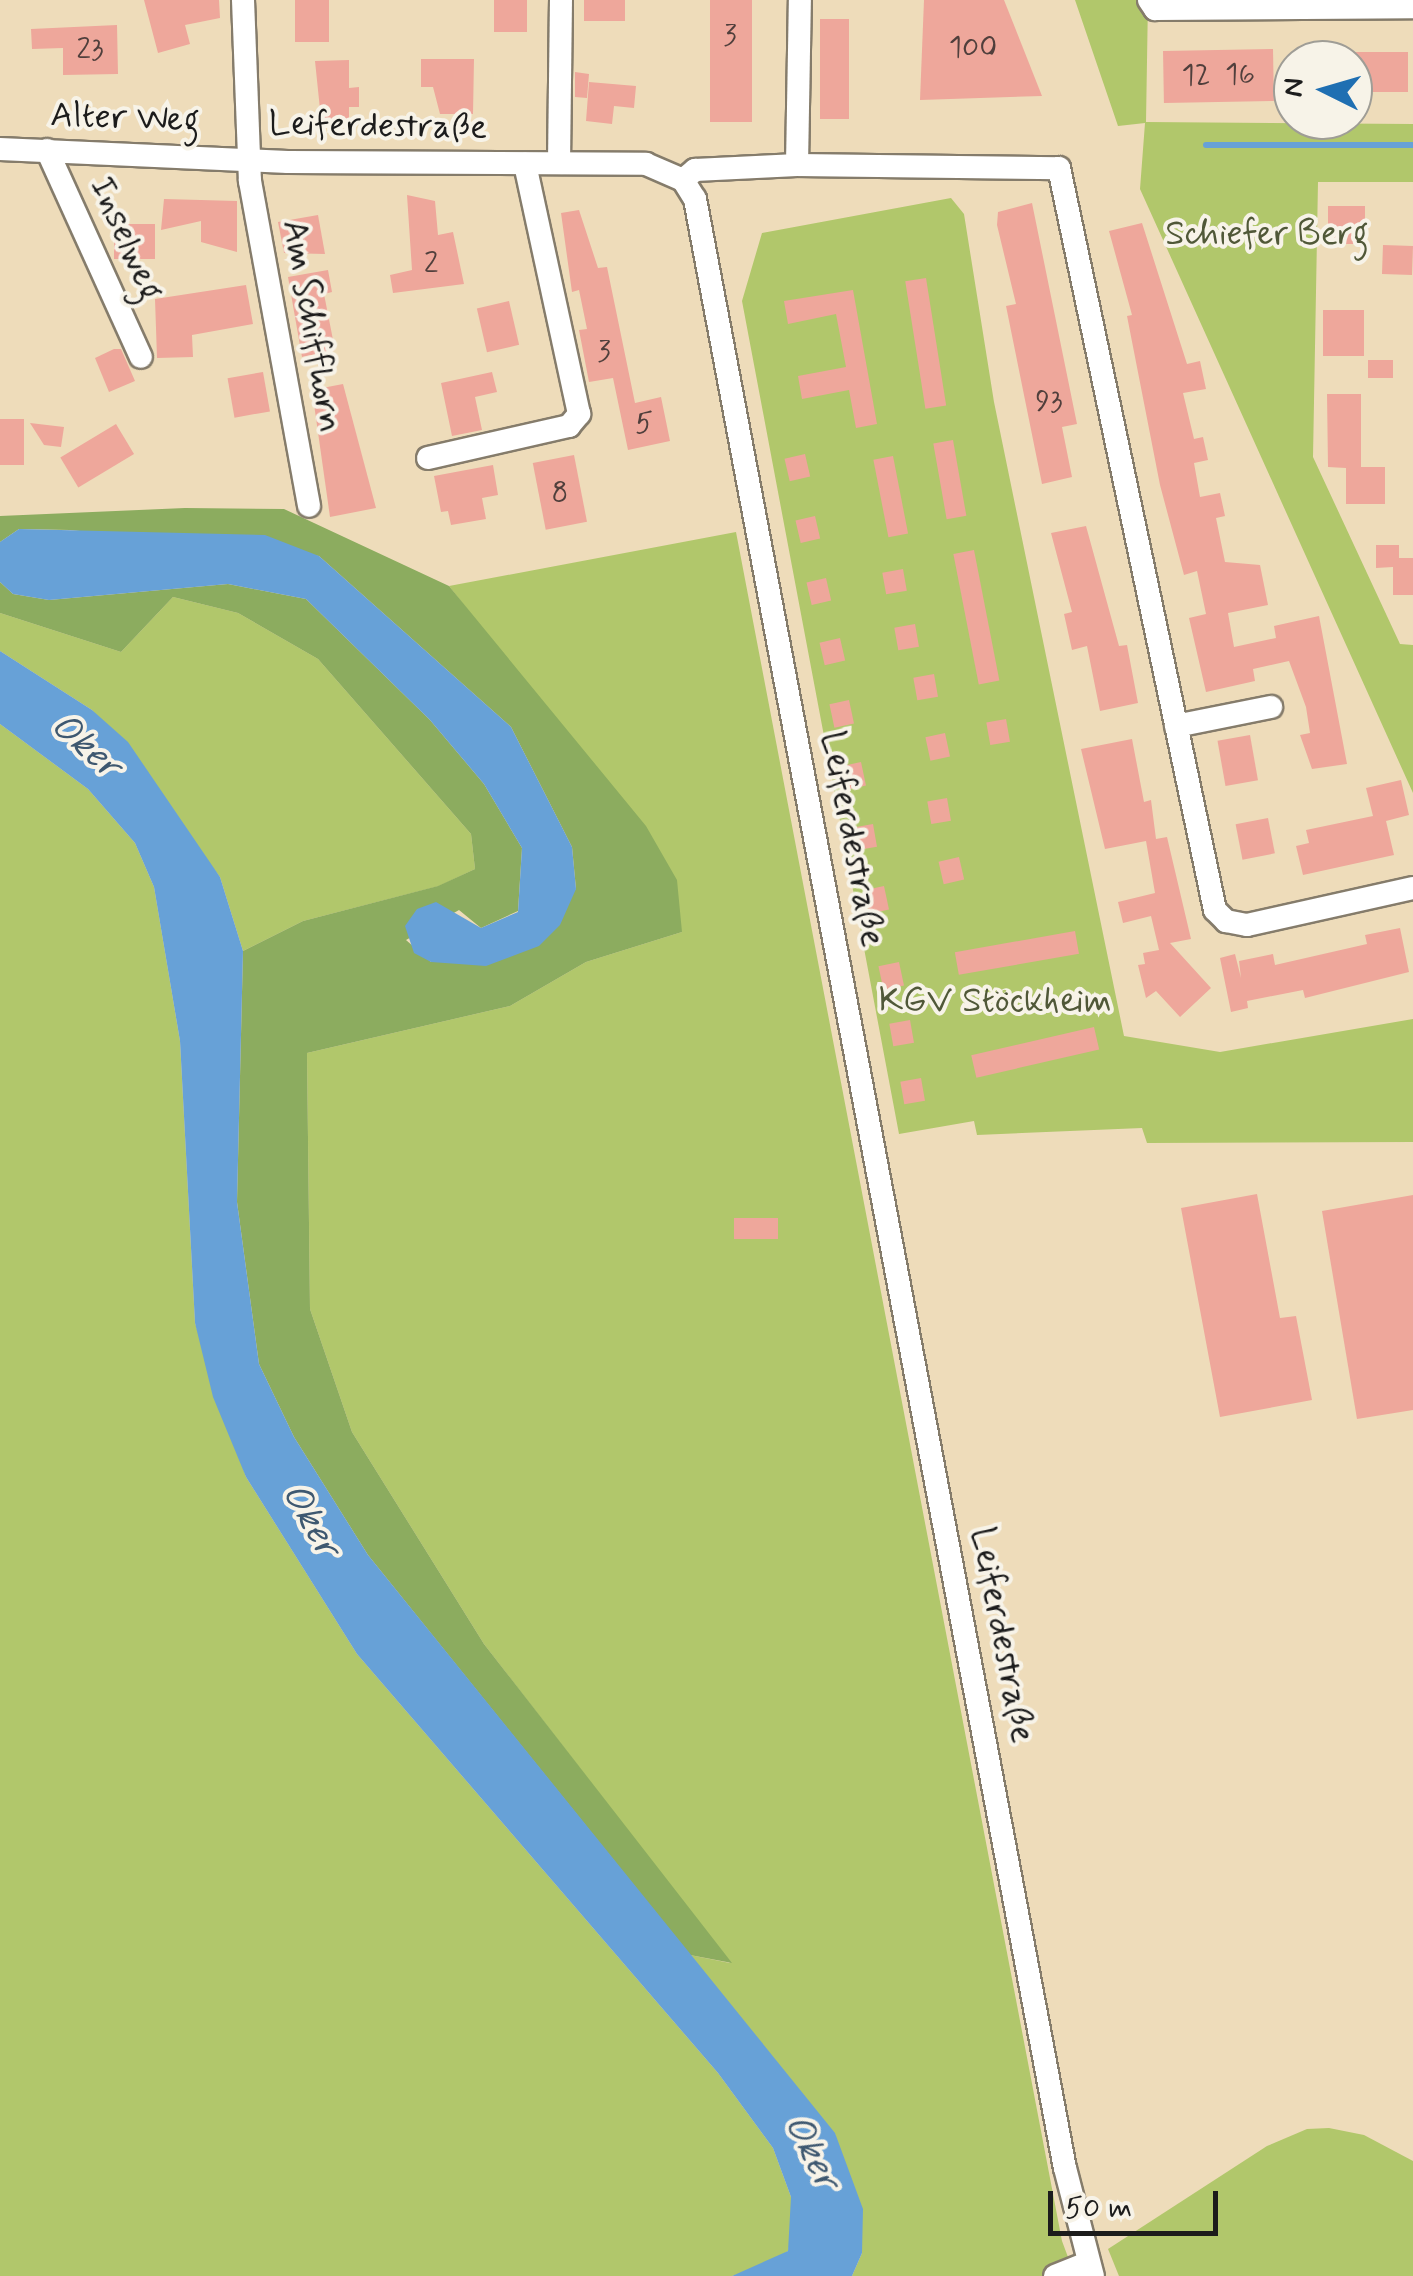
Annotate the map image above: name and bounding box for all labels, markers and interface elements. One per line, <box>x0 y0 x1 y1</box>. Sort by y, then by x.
house number: 3 <box>723 18 737 54</box>
house number: 100 <box>949 30 997 66</box>
house number: 23 <box>76 32 104 68</box>
north arrow <box>1273 40 1373 140</box>
house number: 16 <box>1225 57 1255 93</box>
house number: 12 <box>1181 58 1211 94</box>
text: N <box>1275 77 1314 98</box>
street label: Alter Weg <box>49 94 201 142</box>
street label: Leiferdestraße <box>268 103 488 149</box>
street label: Inselweg <box>80 170 172 308</box>
park label: Schiefer Berg <box>1165 213 1369 255</box>
street label: Am Schiffhorn <box>273 216 351 436</box>
house number: 2 <box>424 246 438 282</box>
house number: 3 <box>597 334 611 370</box>
house number: 93 <box>1035 384 1063 420</box>
house number: 5 <box>635 406 653 442</box>
house number: 8 <box>552 475 568 511</box>
water label: Oker <box>41 703 129 789</box>
street label: Leiferdestraße <box>811 728 893 950</box>
park label: KGV Stöckheim <box>878 980 1112 1022</box>
water label: Oker <box>271 1475 349 1565</box>
street label: Leiferdestraße <box>961 1524 1043 1746</box>
water label: Oker <box>773 2107 849 2197</box>
scale bar <box>1053 2171 1223 2233</box>
text: 50 m <box>1065 2189 1132 2228</box>

